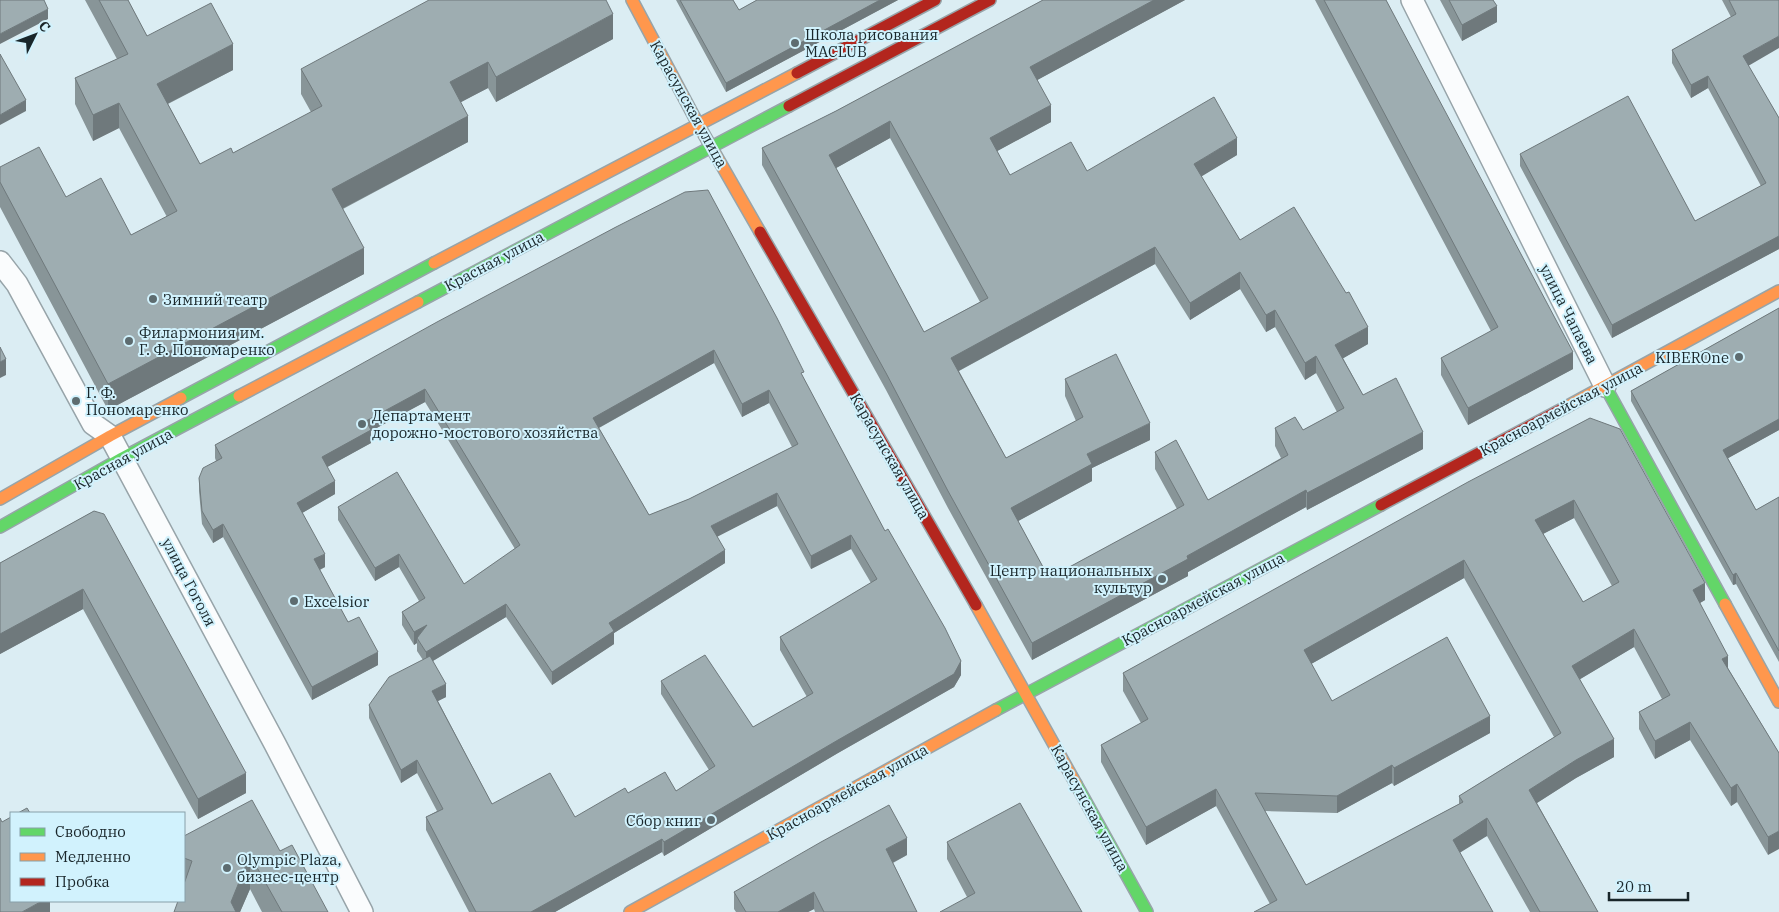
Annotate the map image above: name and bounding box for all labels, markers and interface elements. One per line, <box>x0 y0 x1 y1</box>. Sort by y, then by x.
north arrow <box>10 10 60 60</box>
text: С <box>35 17 54 36</box>
place label: Школа рисования MACLUB <box>805 25 938 61</box>
street label: Карасунская улица <box>646 37 732 171</box>
marker: Школа рисования MACLUB <box>789 37 801 49</box>
street label: Красная улица <box>441 227 547 295</box>
street label: улица Чапаева <box>1536 261 1602 367</box>
place label: Зимний театр <box>163 290 268 309</box>
marker: Зимний театр <box>147 293 159 305</box>
place label: Филармония им. Г. Ф. Пономаренко <box>139 323 275 359</box>
marker: Филармония им. Г. Ф. Пономаренко <box>123 335 135 347</box>
place label: KIBEROne <box>1655 348 1729 367</box>
marker: KIBEROne <box>1733 351 1745 363</box>
street label: Красноармейская улица <box>1476 358 1646 460</box>
place label: Г. Ф. Пономаренко <box>86 383 188 419</box>
street label: Карасунская улица <box>846 389 934 523</box>
marker: Г. Ф. Пономаренко <box>70 395 82 407</box>
place label: Департамент дорожно-мостового хозяйства <box>372 406 598 442</box>
marker: Департамент дорожно-мостового хозяйства <box>356 418 368 430</box>
street label: Красная улица <box>70 424 176 494</box>
street label: улица Гоголя <box>158 534 220 630</box>
street label: Красноармейская улица <box>1118 548 1288 650</box>
place label: Центр национальных культур <box>990 561 1152 597</box>
marker: Центр национальных культур <box>1156 573 1168 585</box>
place label: Excelsior <box>304 592 369 611</box>
marker: Excelsior <box>288 595 300 607</box>
street label: Красноармейская улица <box>763 740 931 844</box>
street label: Карасунская улица <box>1047 741 1133 875</box>
place label: Сбор книг <box>626 811 701 830</box>
legend <box>10 812 185 902</box>
marker: Сбор книг <box>705 814 717 826</box>
text: Свободно <box>55 822 126 841</box>
text: Медленно <box>55 847 131 866</box>
place label: Olympic Plaza, бизнес-центр <box>237 850 342 886</box>
marker: Olympic Plaza, бизнес-центр <box>221 862 233 874</box>
scale bar <box>1609 870 1688 902</box>
text: Пробка <box>55 872 110 891</box>
text: 20 m <box>1616 877 1652 896</box>

